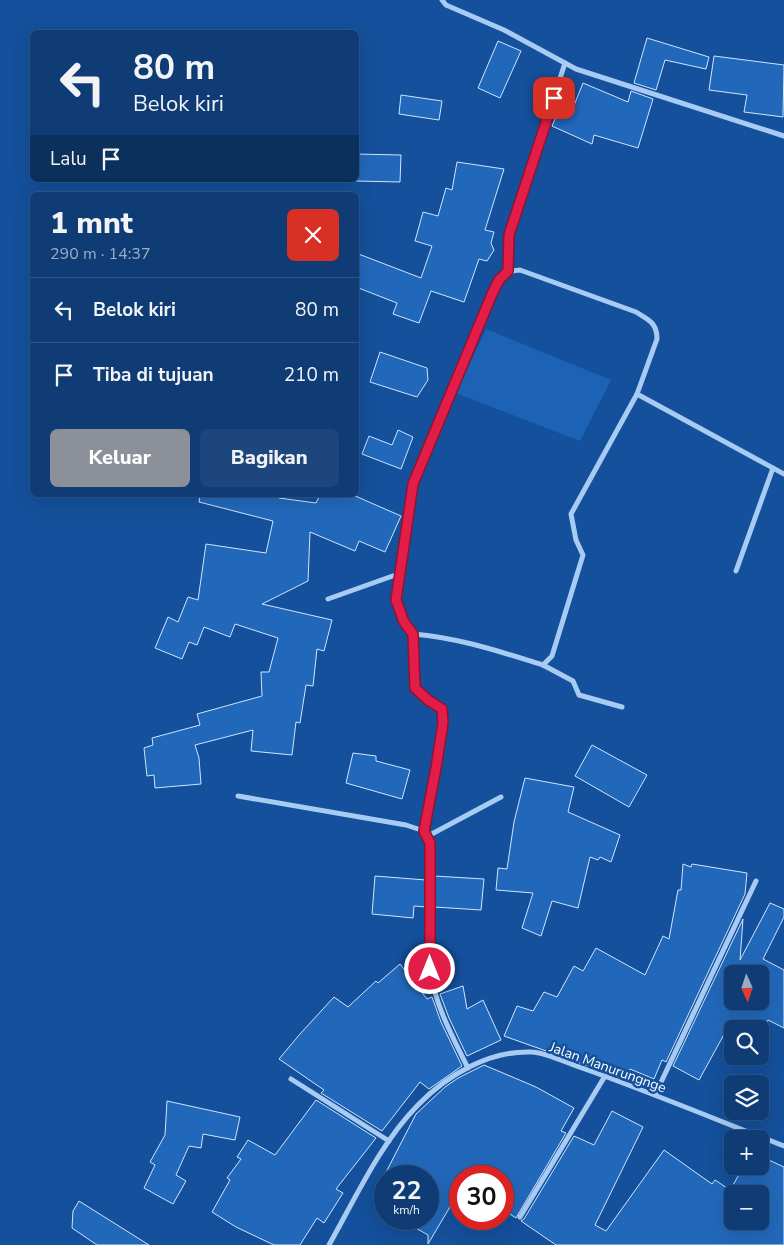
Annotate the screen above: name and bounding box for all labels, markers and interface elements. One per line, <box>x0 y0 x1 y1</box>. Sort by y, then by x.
text: 80 m <box>133 44 215 91</box>
icon: left <box>50 50 115 115</box>
pin <box>533 77 575 119</box>
icon: arrive <box>540 84 568 112</box>
text: Belok kiri <box>133 89 224 119</box>
icon: arrive <box>97 145 125 173</box>
text: Lalu <box>50 146 87 172</box>
text: 1 mnt <box>50 203 133 244</box>
button: close <box>287 209 339 261</box>
text: 290 m · 14:37 <box>50 243 151 265</box>
icon: left <box>50 296 78 324</box>
text: Belok kiri <box>93 297 176 323</box>
text: 80 m <box>295 297 339 323</box>
icon: arrive <box>50 361 78 389</box>
text: Tiba di tujuan <box>93 362 214 388</box>
text: 210 m <box>284 362 339 388</box>
button: Keluar <box>50 429 190 487</box>
button: Bagikan <box>200 429 339 487</box>
position arrow <box>403 942 455 994</box>
north arrow <box>724 965 769 1010</box>
map controls <box>724 965 769 1230</box>
button: search <box>724 1020 769 1065</box>
street label: Jalan Manurungnge <box>546 1037 669 1097</box>
button: layers <box>724 1075 769 1120</box>
button: + <box>724 1130 769 1175</box>
speed limit sign: 30 <box>449 1165 514 1230</box>
text: 22 <box>391 1174 422 1208</box>
button: − <box>724 1185 769 1230</box>
text: km/h <box>393 1202 420 1218</box>

